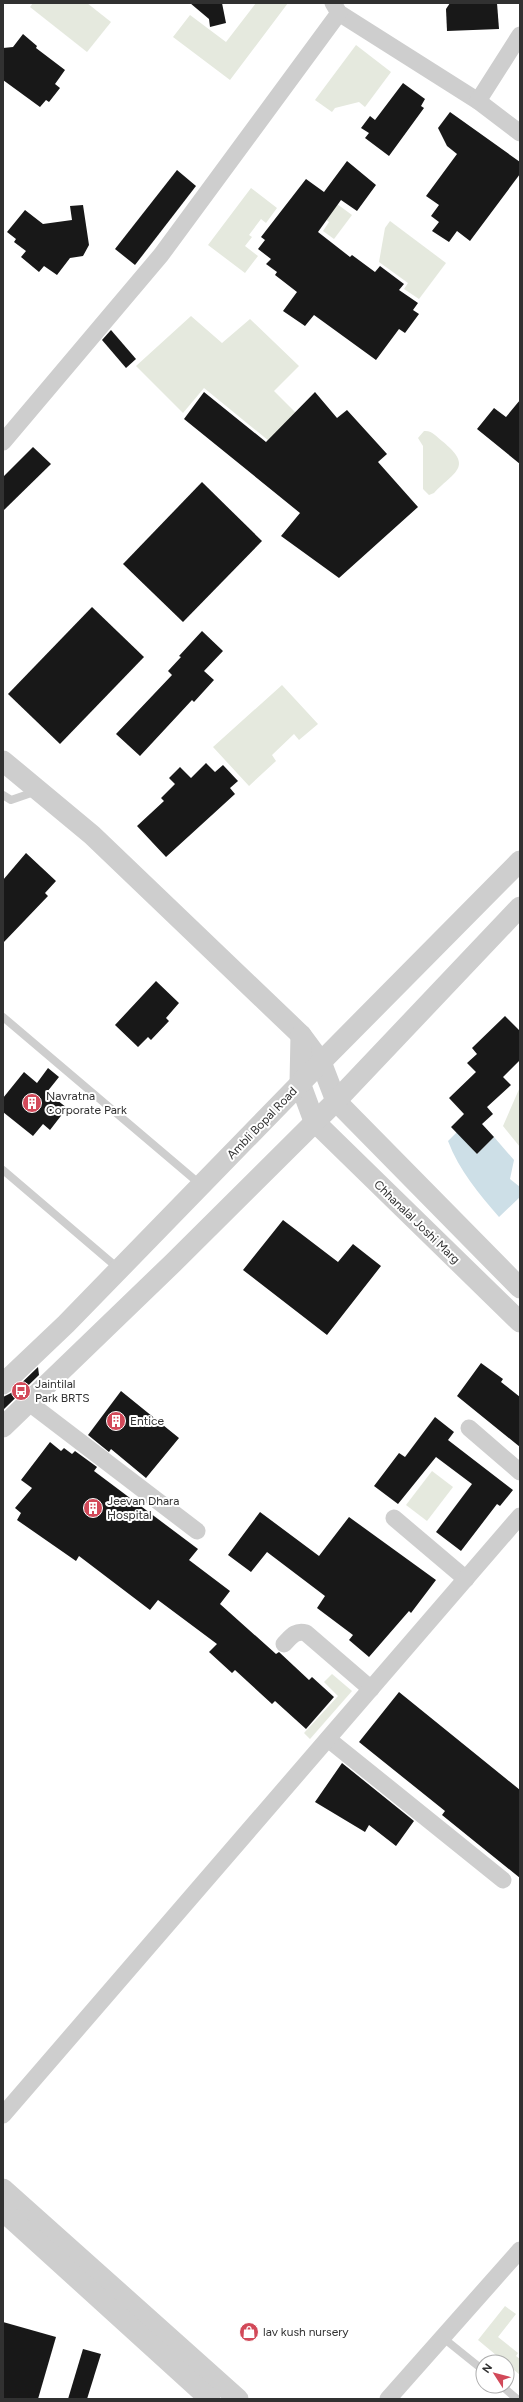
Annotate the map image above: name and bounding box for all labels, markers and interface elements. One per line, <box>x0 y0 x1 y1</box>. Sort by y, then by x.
street label: Ambli Bopal Road <box>224 1084 300 1162</box>
place label: Navratna Corporate Park <box>46 1089 127 1117</box>
building icon: Navratna Corporate Park <box>21 1092 43 1114</box>
street label: Chhanalal Joshi Marg <box>371 1177 463 1267</box>
place label: Jaintilal Park BRTS <box>35 1377 90 1405</box>
bus stop icon: Jaintilal Park BRTS <box>10 1380 32 1402</box>
building icon: Entice <box>105 1410 127 1432</box>
place label: Entice <box>130 1414 165 1428</box>
place label: Jeevan Dhara Hospital <box>107 1494 179 1522</box>
building icon: Jeevan Dhara Hospital <box>82 1497 104 1519</box>
shop icon: lav kush nursery <box>238 2321 260 2343</box>
place label: lav kush nursery <box>263 2325 349 2339</box>
north arrow <box>475 2354 515 2394</box>
text: N <box>480 2361 495 2376</box>

